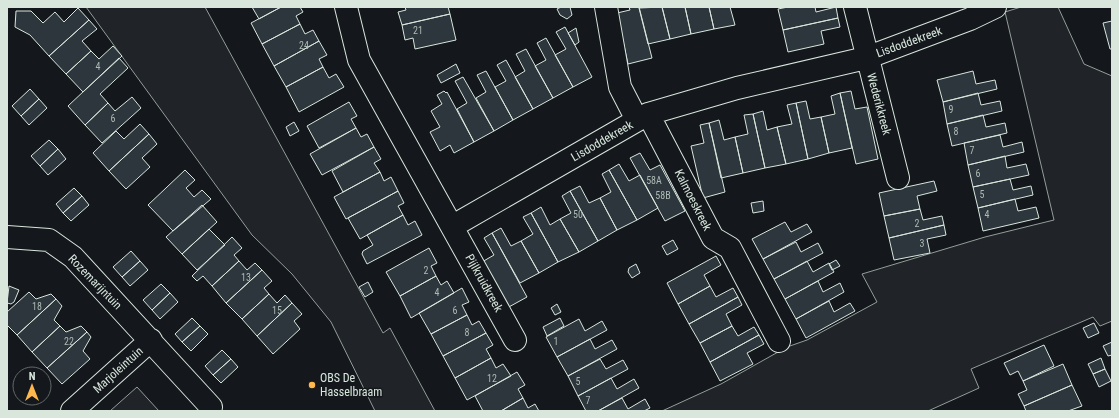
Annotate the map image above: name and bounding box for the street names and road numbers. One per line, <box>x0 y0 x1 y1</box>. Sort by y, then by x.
street label: Lisdoddekreek <box>874 23 944 60</box>
street label: Wederikkreek <box>864 71 894 137</box>
street label: Lisdoddekreek <box>569 117 636 164</box>
street label: Kalmoeskreek <box>672 167 715 233</box>
street label: Rozemarijntuin <box>65 252 125 312</box>
street label: Pijlkruidkreek <box>462 252 506 315</box>
street label: Marjoleintuin <box>90 344 146 396</box>

